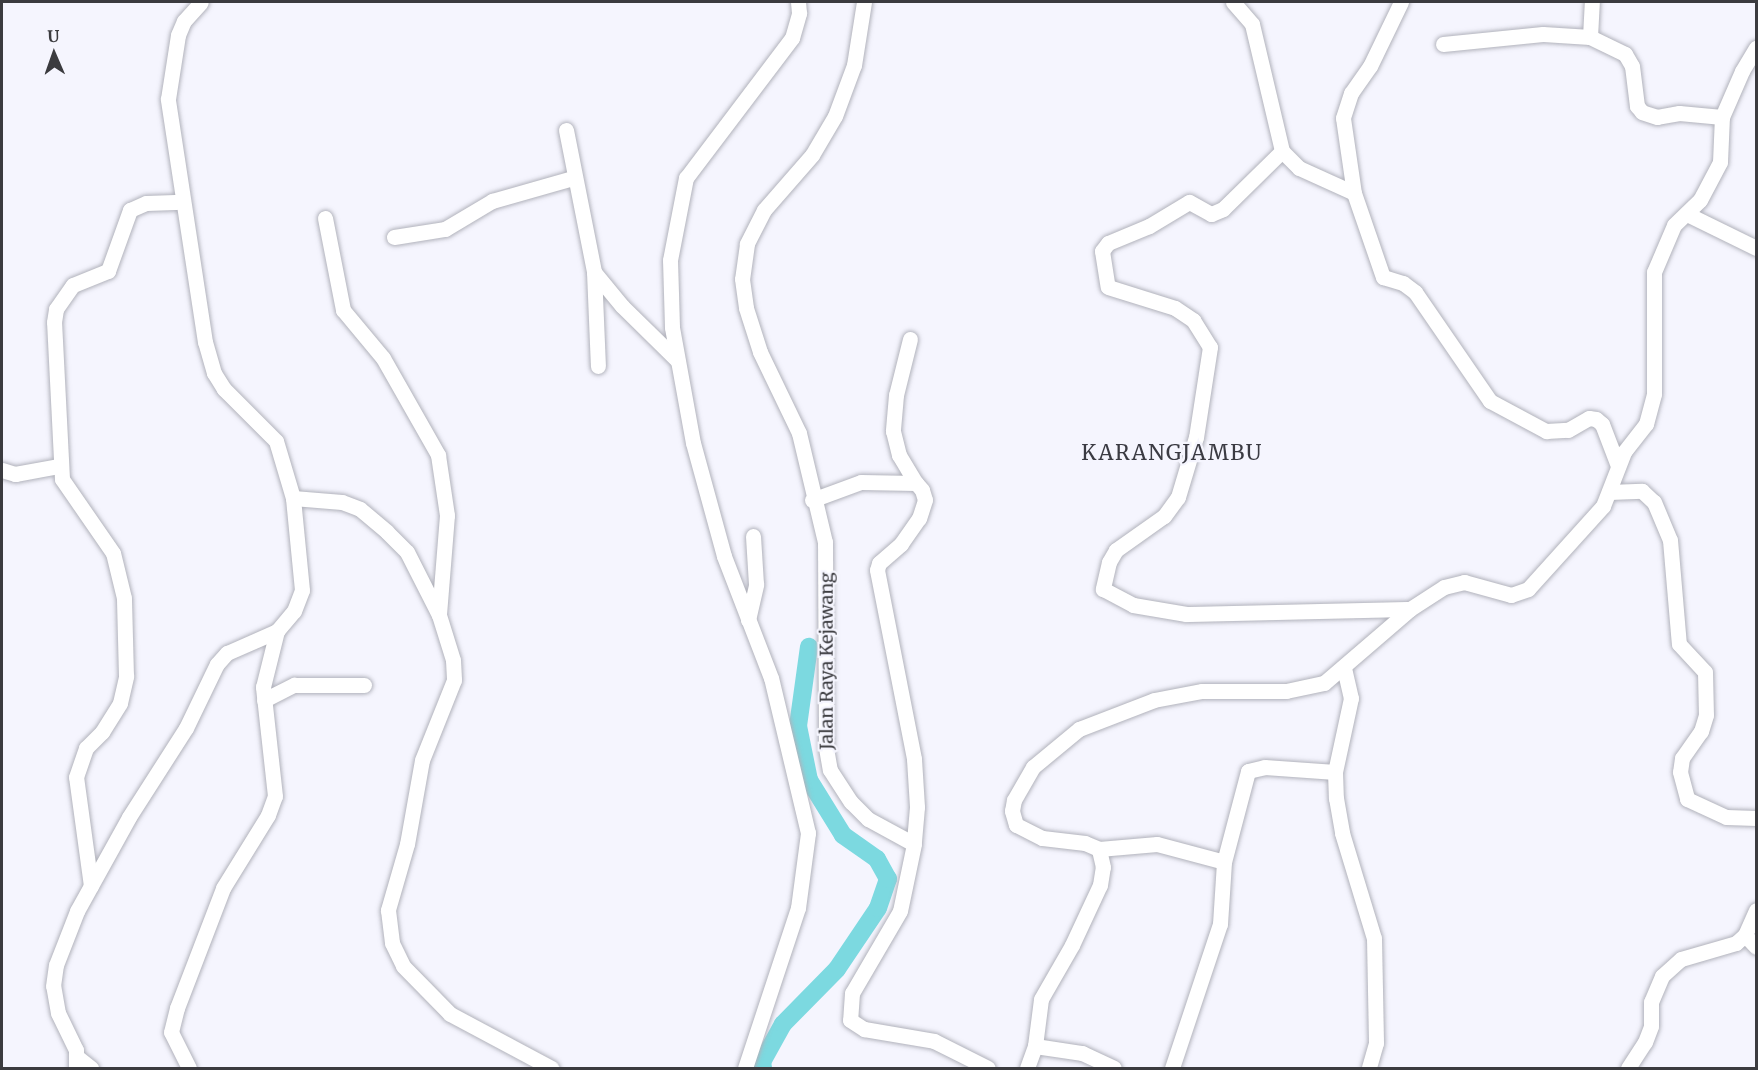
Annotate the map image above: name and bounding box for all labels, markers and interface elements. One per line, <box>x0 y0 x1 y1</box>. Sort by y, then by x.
north arrow <box>24 24 84 84</box>
text: U <box>47 26 60 46</box>
district label: KARANGJAMBU <box>1081 440 1263 466</box>
street label: Jalan Raya Kejawang <box>816 572 838 750</box>

